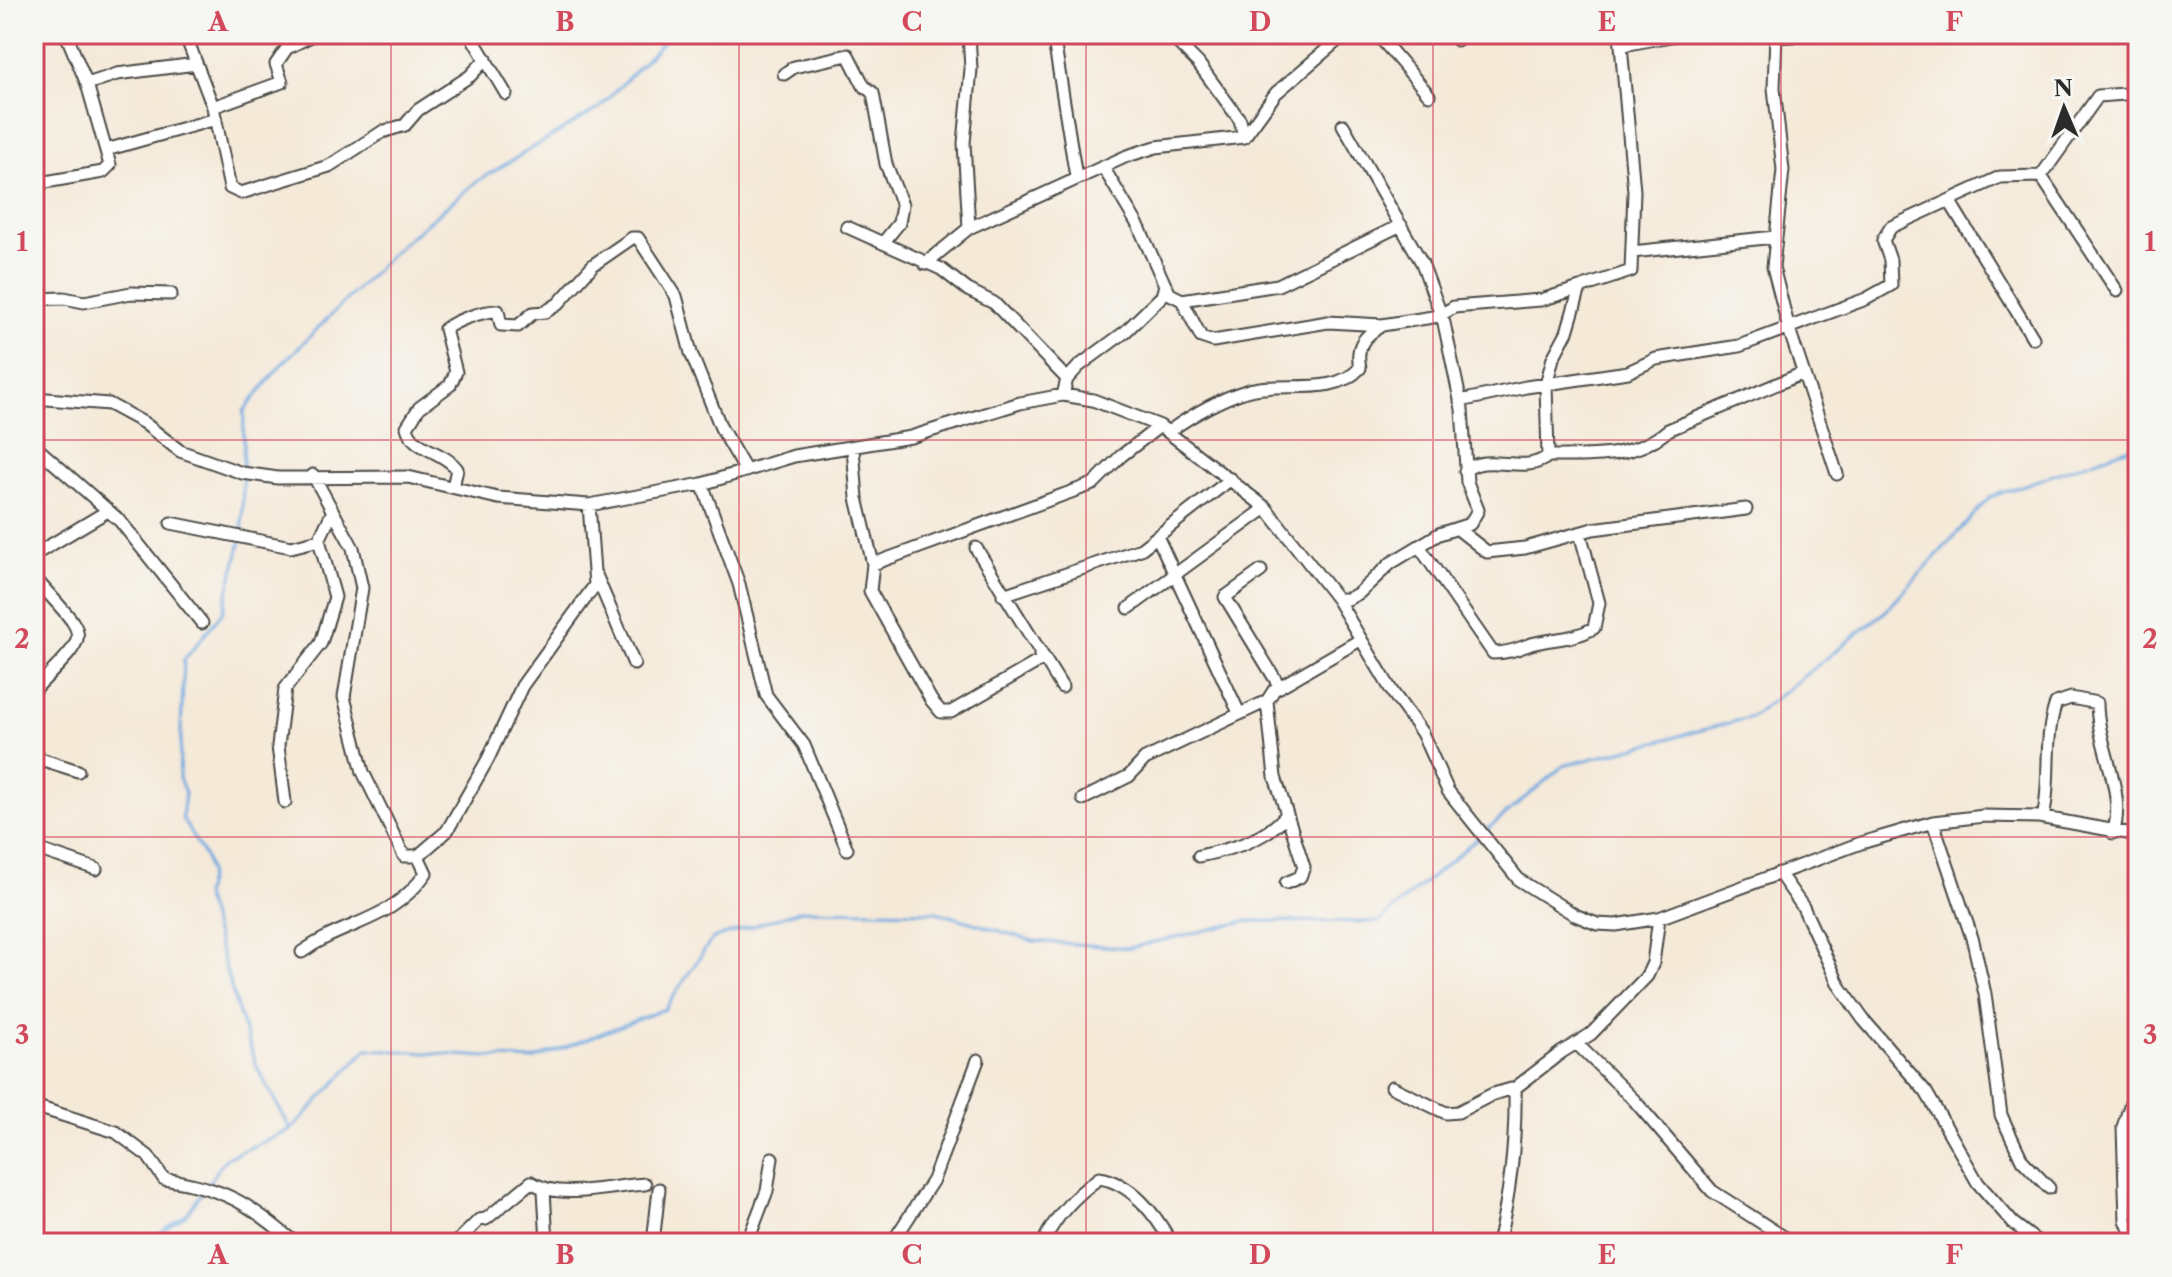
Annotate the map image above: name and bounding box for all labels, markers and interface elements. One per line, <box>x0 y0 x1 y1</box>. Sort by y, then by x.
text: A <box>207 6 229 38</box>
text: B <box>555 6 575 38</box>
text: C <box>902 6 922 38</box>
text: D <box>1249 6 1271 38</box>
text: E <box>1598 6 1616 38</box>
text: F <box>1945 6 1963 38</box>
north arrow <box>2024 68 2104 148</box>
text: N <box>2053 75 2073 102</box>
text: 1 <box>16 226 28 258</box>
text: 1 <box>2144 226 2156 258</box>
text: 2 <box>14 623 30 655</box>
text: 2 <box>2142 623 2158 655</box>
text: 3 <box>15 1019 29 1051</box>
text: 3 <box>2143 1019 2157 1051</box>
text: A <box>207 1239 229 1271</box>
text: B <box>555 1239 575 1271</box>
text: C <box>902 1239 922 1271</box>
text: D <box>1249 1239 1271 1271</box>
text: E <box>1598 1239 1616 1271</box>
text: F <box>1945 1239 1963 1271</box>

